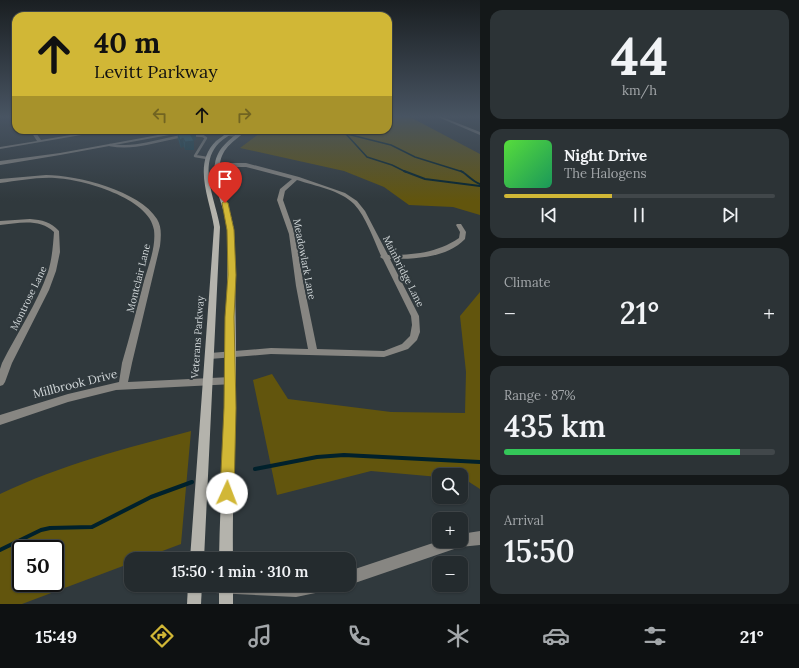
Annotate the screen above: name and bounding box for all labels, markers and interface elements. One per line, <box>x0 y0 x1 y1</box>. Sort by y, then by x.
text: 44 <box>611 23 668 89</box>
text: 40 m <box>94 25 160 61</box>
icon: ahead <box>28 28 80 80</box>
text: Levitt Parkway <box>94 60 218 83</box>
text: km/h <box>622 82 657 99</box>
icon: left <box>149 104 171 126</box>
icon: ahead <box>191 104 213 126</box>
icon: right <box>233 104 255 126</box>
text: Night Drive <box>564 146 647 165</box>
pin <box>208 162 242 203</box>
text: The Halogens <box>564 165 647 182</box>
icon: arrive <box>214 168 236 190</box>
icon: previous <box>538 204 560 226</box>
icon: pause <box>628 204 650 226</box>
icon: next <box>719 204 741 226</box>
street label: Meadowlark Lane <box>290 217 319 301</box>
street label: Mainbridge Lane <box>380 233 427 310</box>
street label: Montclair Lane <box>124 242 153 314</box>
street label: Montrose Lane <box>7 263 50 333</box>
text: Climate <box>504 274 551 291</box>
text: 21° <box>620 294 659 332</box>
street label: Veterans Parkway <box>188 295 207 380</box>
text: − <box>504 299 516 327</box>
text: + <box>763 299 775 327</box>
street label: Millbrook Drive <box>31 366 119 401</box>
text: Range · 87% <box>504 387 576 404</box>
text: 435 km <box>504 407 606 445</box>
map controls <box>432 468 468 592</box>
button: search <box>432 468 468 504</box>
position arrow <box>206 472 248 514</box>
button: + <box>432 512 468 548</box>
text: Arrival <box>504 512 544 529</box>
text: 15:50 <box>504 532 575 570</box>
speed limit sign: 50 <box>12 540 64 592</box>
button: − <box>432 556 468 592</box>
text: 15:50 · 1 min · 310 m <box>171 562 309 581</box>
icon: directions <box>148 622 176 650</box>
icon: music <box>246 622 274 650</box>
icon: phone <box>345 622 373 650</box>
icon: climate <box>444 622 472 650</box>
icon: car <box>542 622 570 650</box>
icon: filters <box>641 622 669 650</box>
text: 15:49 <box>35 625 77 648</box>
text: 21° <box>740 625 764 648</box>

